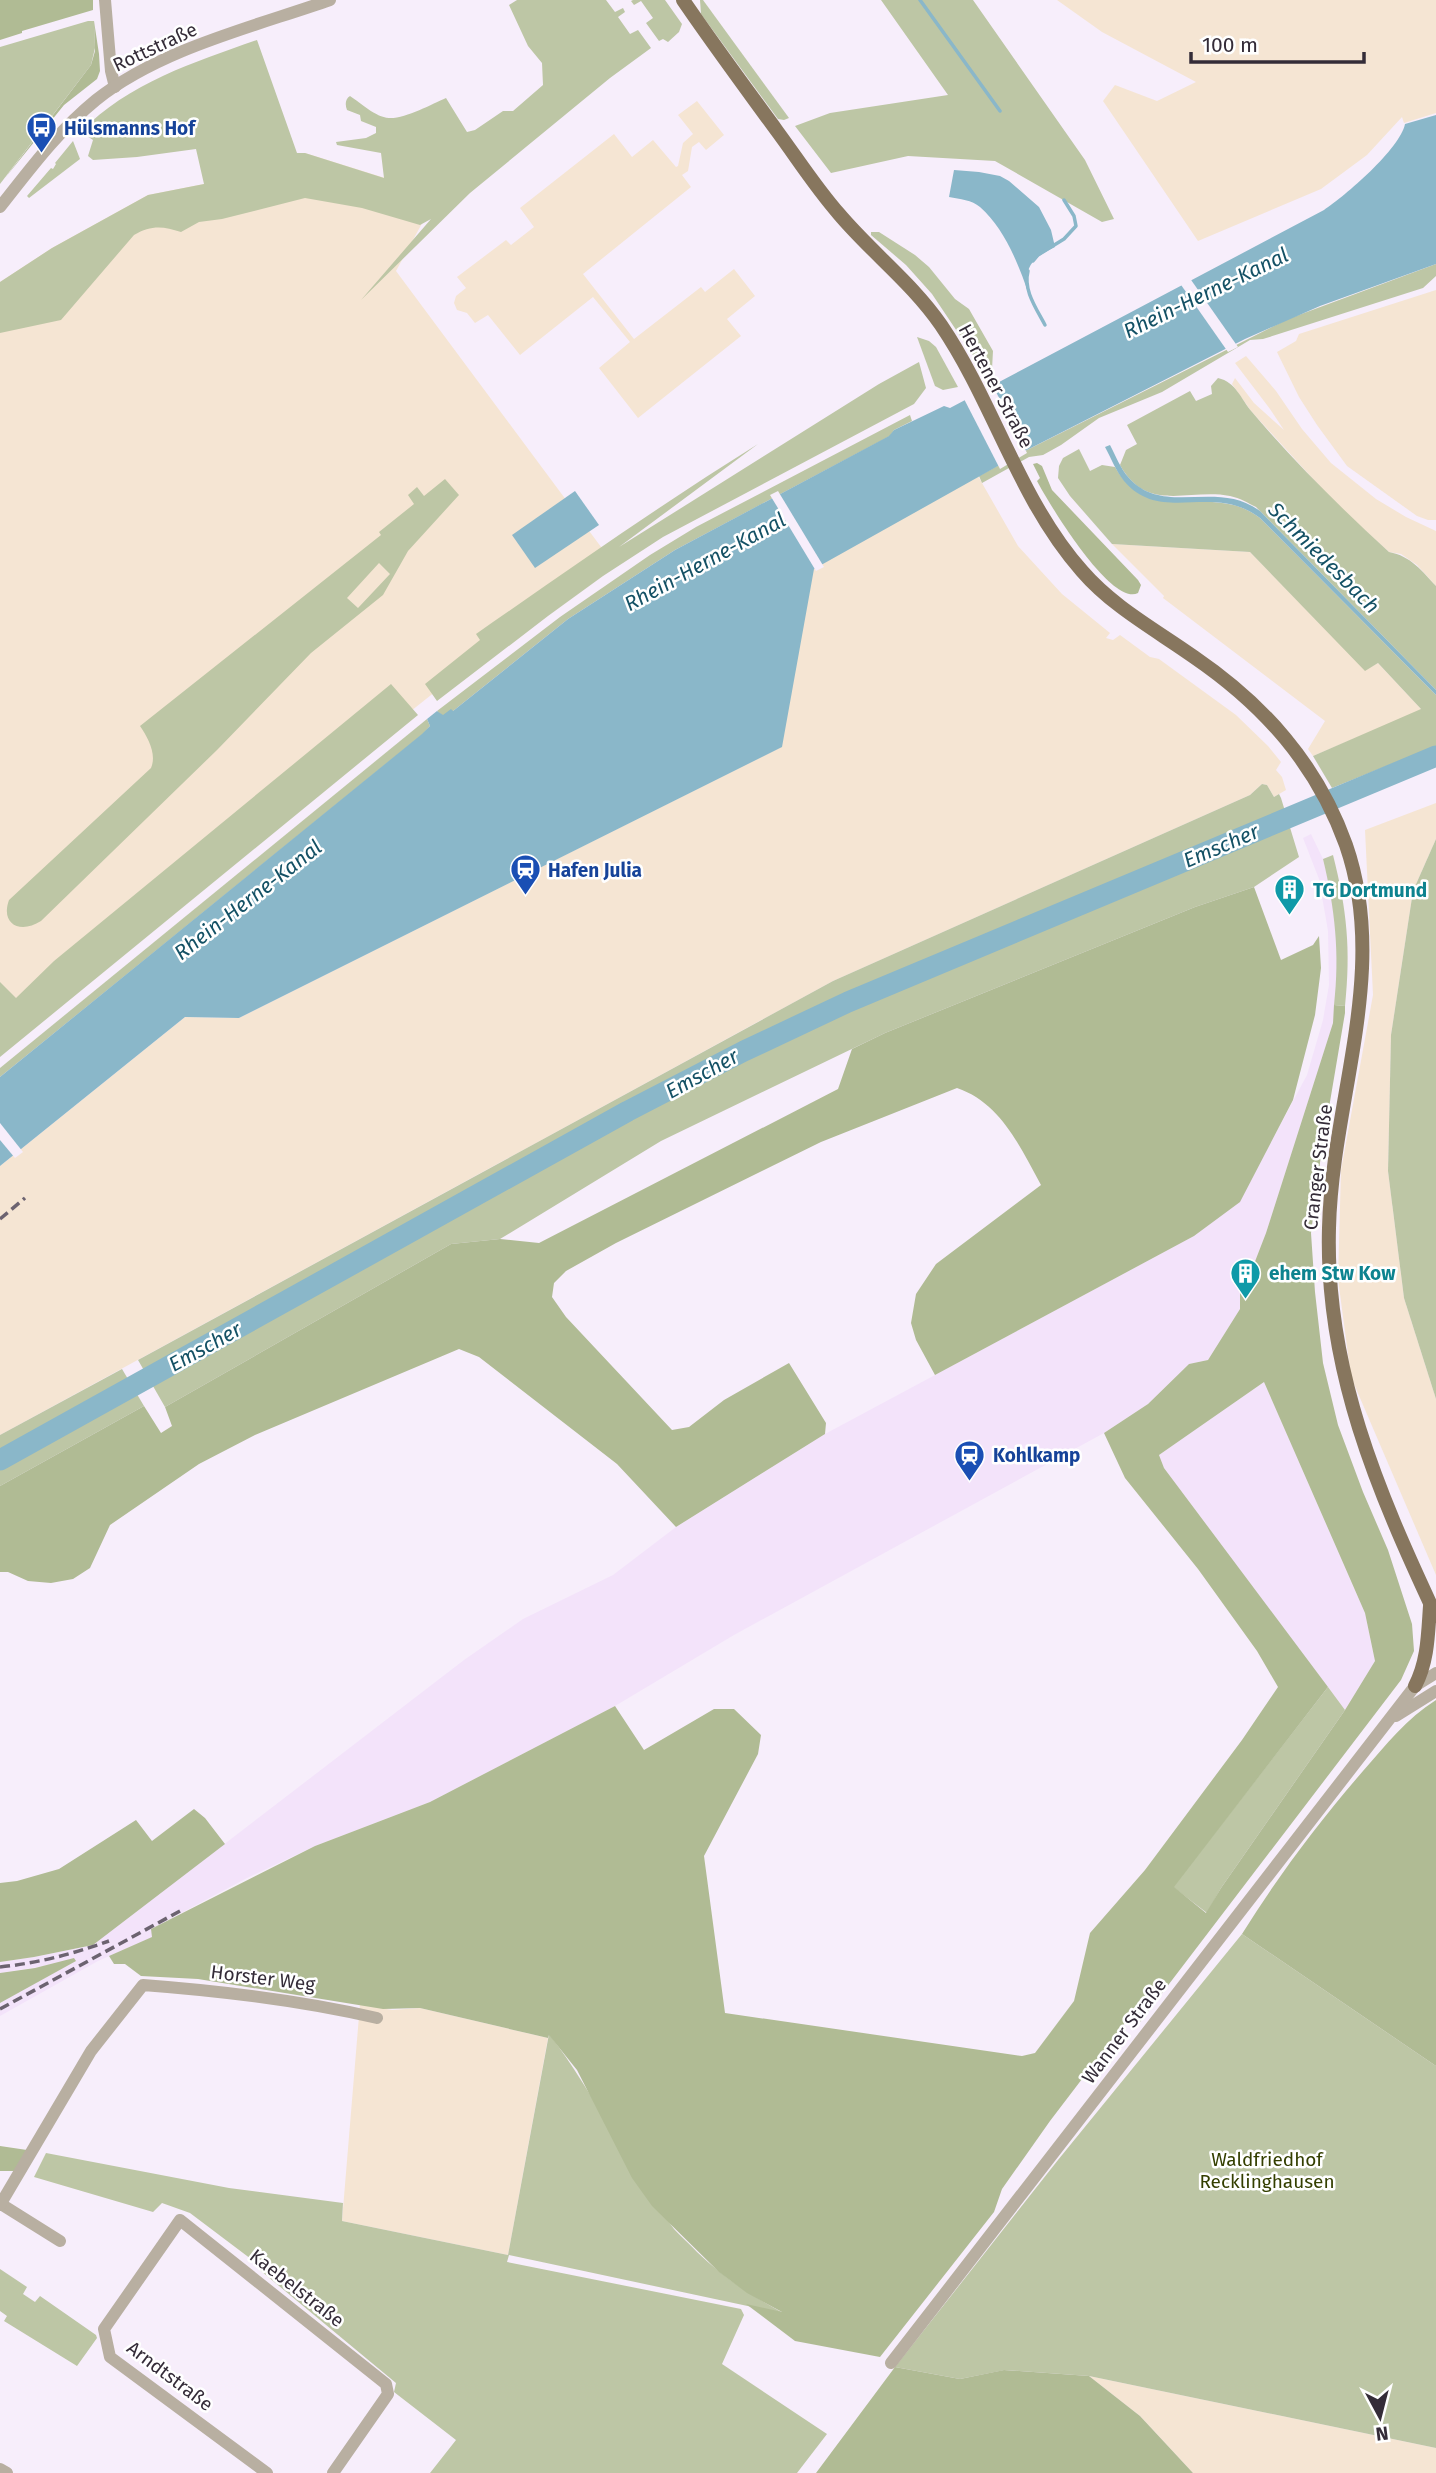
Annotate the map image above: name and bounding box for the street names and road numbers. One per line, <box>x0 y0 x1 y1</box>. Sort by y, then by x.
street label: Rottstraße <box>109 17 201 77</box>
street label: Hertener Straße <box>954 320 1038 452</box>
street label: Cranger Straße <box>1299 1103 1337 1231</box>
street label: Horster Weg <box>209 1960 317 1996</box>
street label: Wanner Straße <box>1077 1974 1171 2088</box>
street label: Kaebelstraße <box>245 2244 349 2332</box>
street label: Arndtstraße <box>122 2336 218 2416</box>

